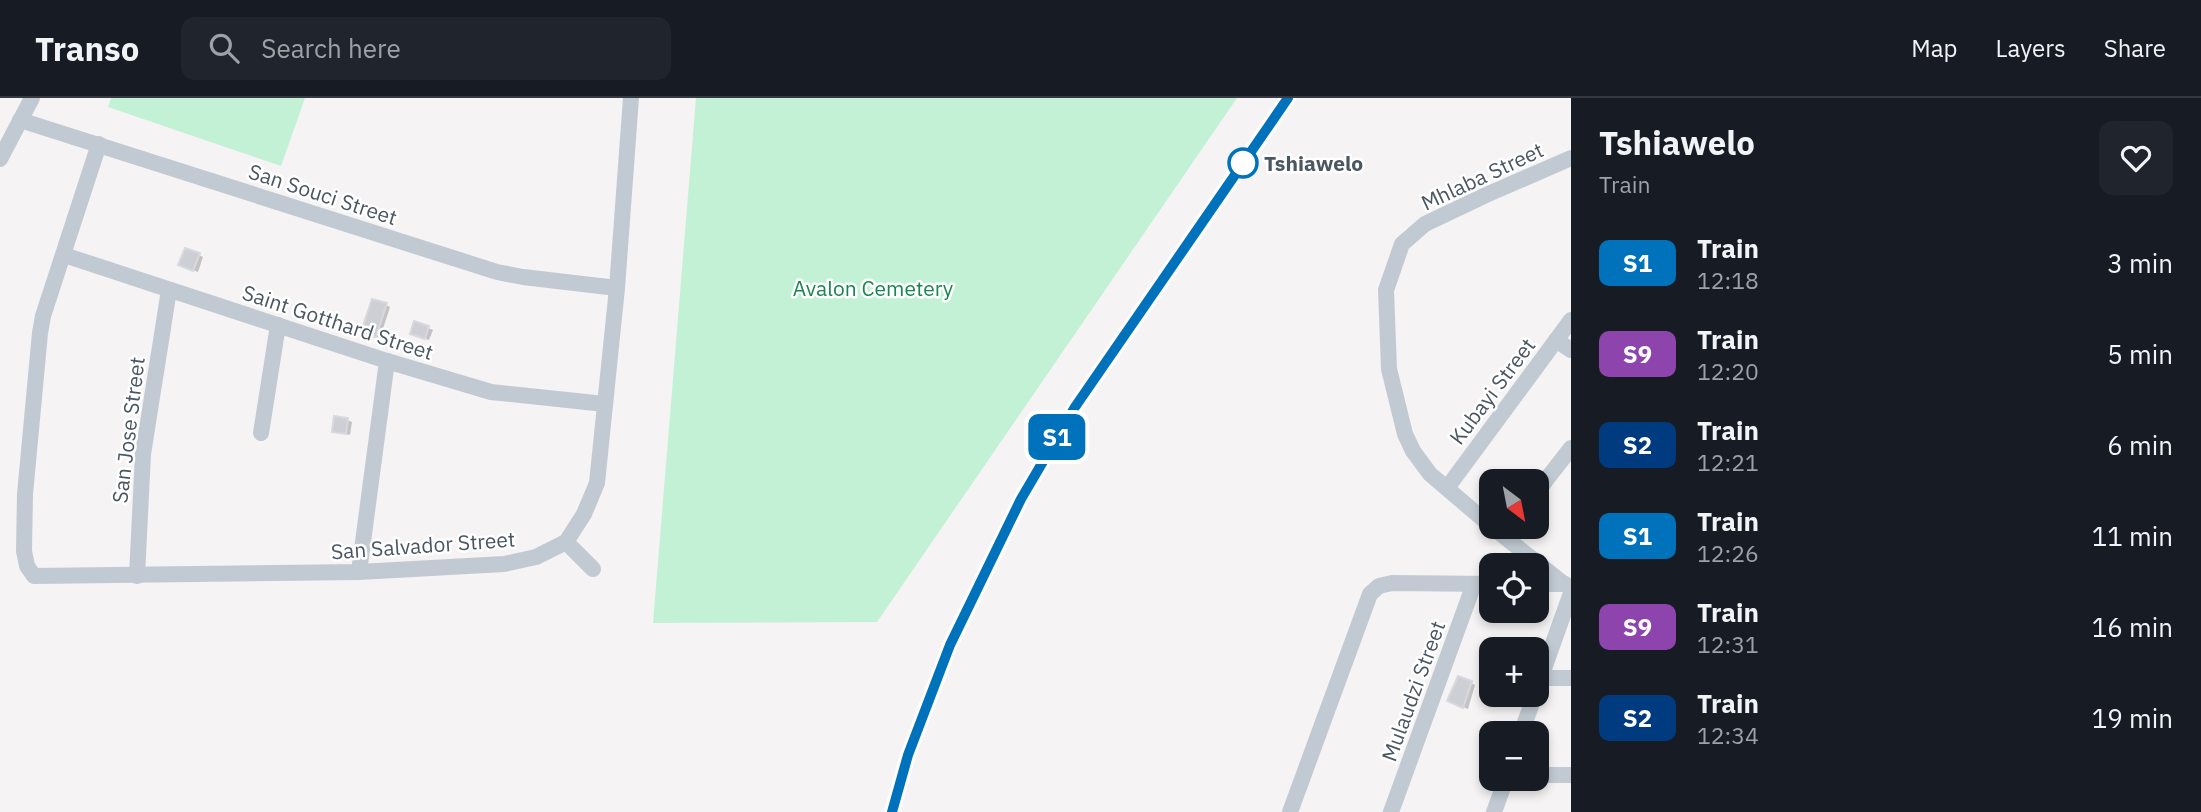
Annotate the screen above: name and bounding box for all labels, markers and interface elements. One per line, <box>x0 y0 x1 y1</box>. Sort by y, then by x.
search box <box>181 17 671 80</box>
text: Transo <box>35 27 139 70</box>
icon: search <box>205 29 243 67</box>
text: Search here <box>261 31 401 65</box>
text: Map <box>1911 32 1958 64</box>
text: Layers <box>1996 32 2066 64</box>
text: Share <box>2104 32 2166 64</box>
text: Tshiawelo <box>1599 121 1755 164</box>
button: heart <box>2099 121 2173 195</box>
street label: Mhlaba Street <box>1416 135 1548 217</box>
marker: Tshiawelo <box>1228 148 1258 178</box>
place label: Tshiawelo <box>1264 149 1363 177</box>
street label: San Souci Street <box>245 157 401 231</box>
text: Train <box>1599 169 1651 199</box>
text: Train <box>1697 231 1759 265</box>
text: 3 min <box>2107 246 2173 280</box>
text: S1 <box>1623 247 1652 279</box>
text: 12:18 <box>1697 265 1759 295</box>
park label: Avalon Cemetery <box>793 274 954 302</box>
street label: Saint Gotthard Street <box>239 278 437 366</box>
text: Train <box>1697 322 1759 356</box>
street label: Kubayi Street <box>1443 332 1541 450</box>
text: 5 min <box>2107 337 2173 371</box>
text: S9 <box>1623 338 1652 370</box>
street label: San Jose Street <box>105 355 151 505</box>
text: 12:20 <box>1697 356 1759 386</box>
text: Train <box>1697 413 1759 447</box>
line badge: S1 <box>1026 414 1088 460</box>
text: S1 <box>1042 421 1072 453</box>
text: 6 min <box>2107 428 2173 462</box>
text: S2 <box>1623 429 1652 461</box>
text: 12:21 <box>1697 447 1759 477</box>
north arrow <box>1479 469 1549 539</box>
map controls <box>1479 469 1549 791</box>
text: Train <box>1697 504 1759 538</box>
text: 11 min <box>2092 519 2173 553</box>
text: S1 <box>1623 520 1652 552</box>
street label: San Salvador Street <box>330 525 516 565</box>
text: 12:26 <box>1697 538 1759 568</box>
button: locate <box>1479 553 1549 623</box>
text: Train <box>1697 595 1759 629</box>
text: 16 min <box>2092 610 2173 644</box>
text: S9 <box>1623 611 1652 643</box>
street label: Mulaudzi Street <box>1375 617 1451 765</box>
text: 12:31 <box>1697 629 1759 659</box>
button: + <box>1479 637 1549 707</box>
text: Train <box>1697 686 1759 720</box>
text: 19 min <box>2092 701 2173 735</box>
text: S2 <box>1623 702 1652 734</box>
text: 12:34 <box>1697 720 1759 750</box>
button: − <box>1479 721 1549 791</box>

